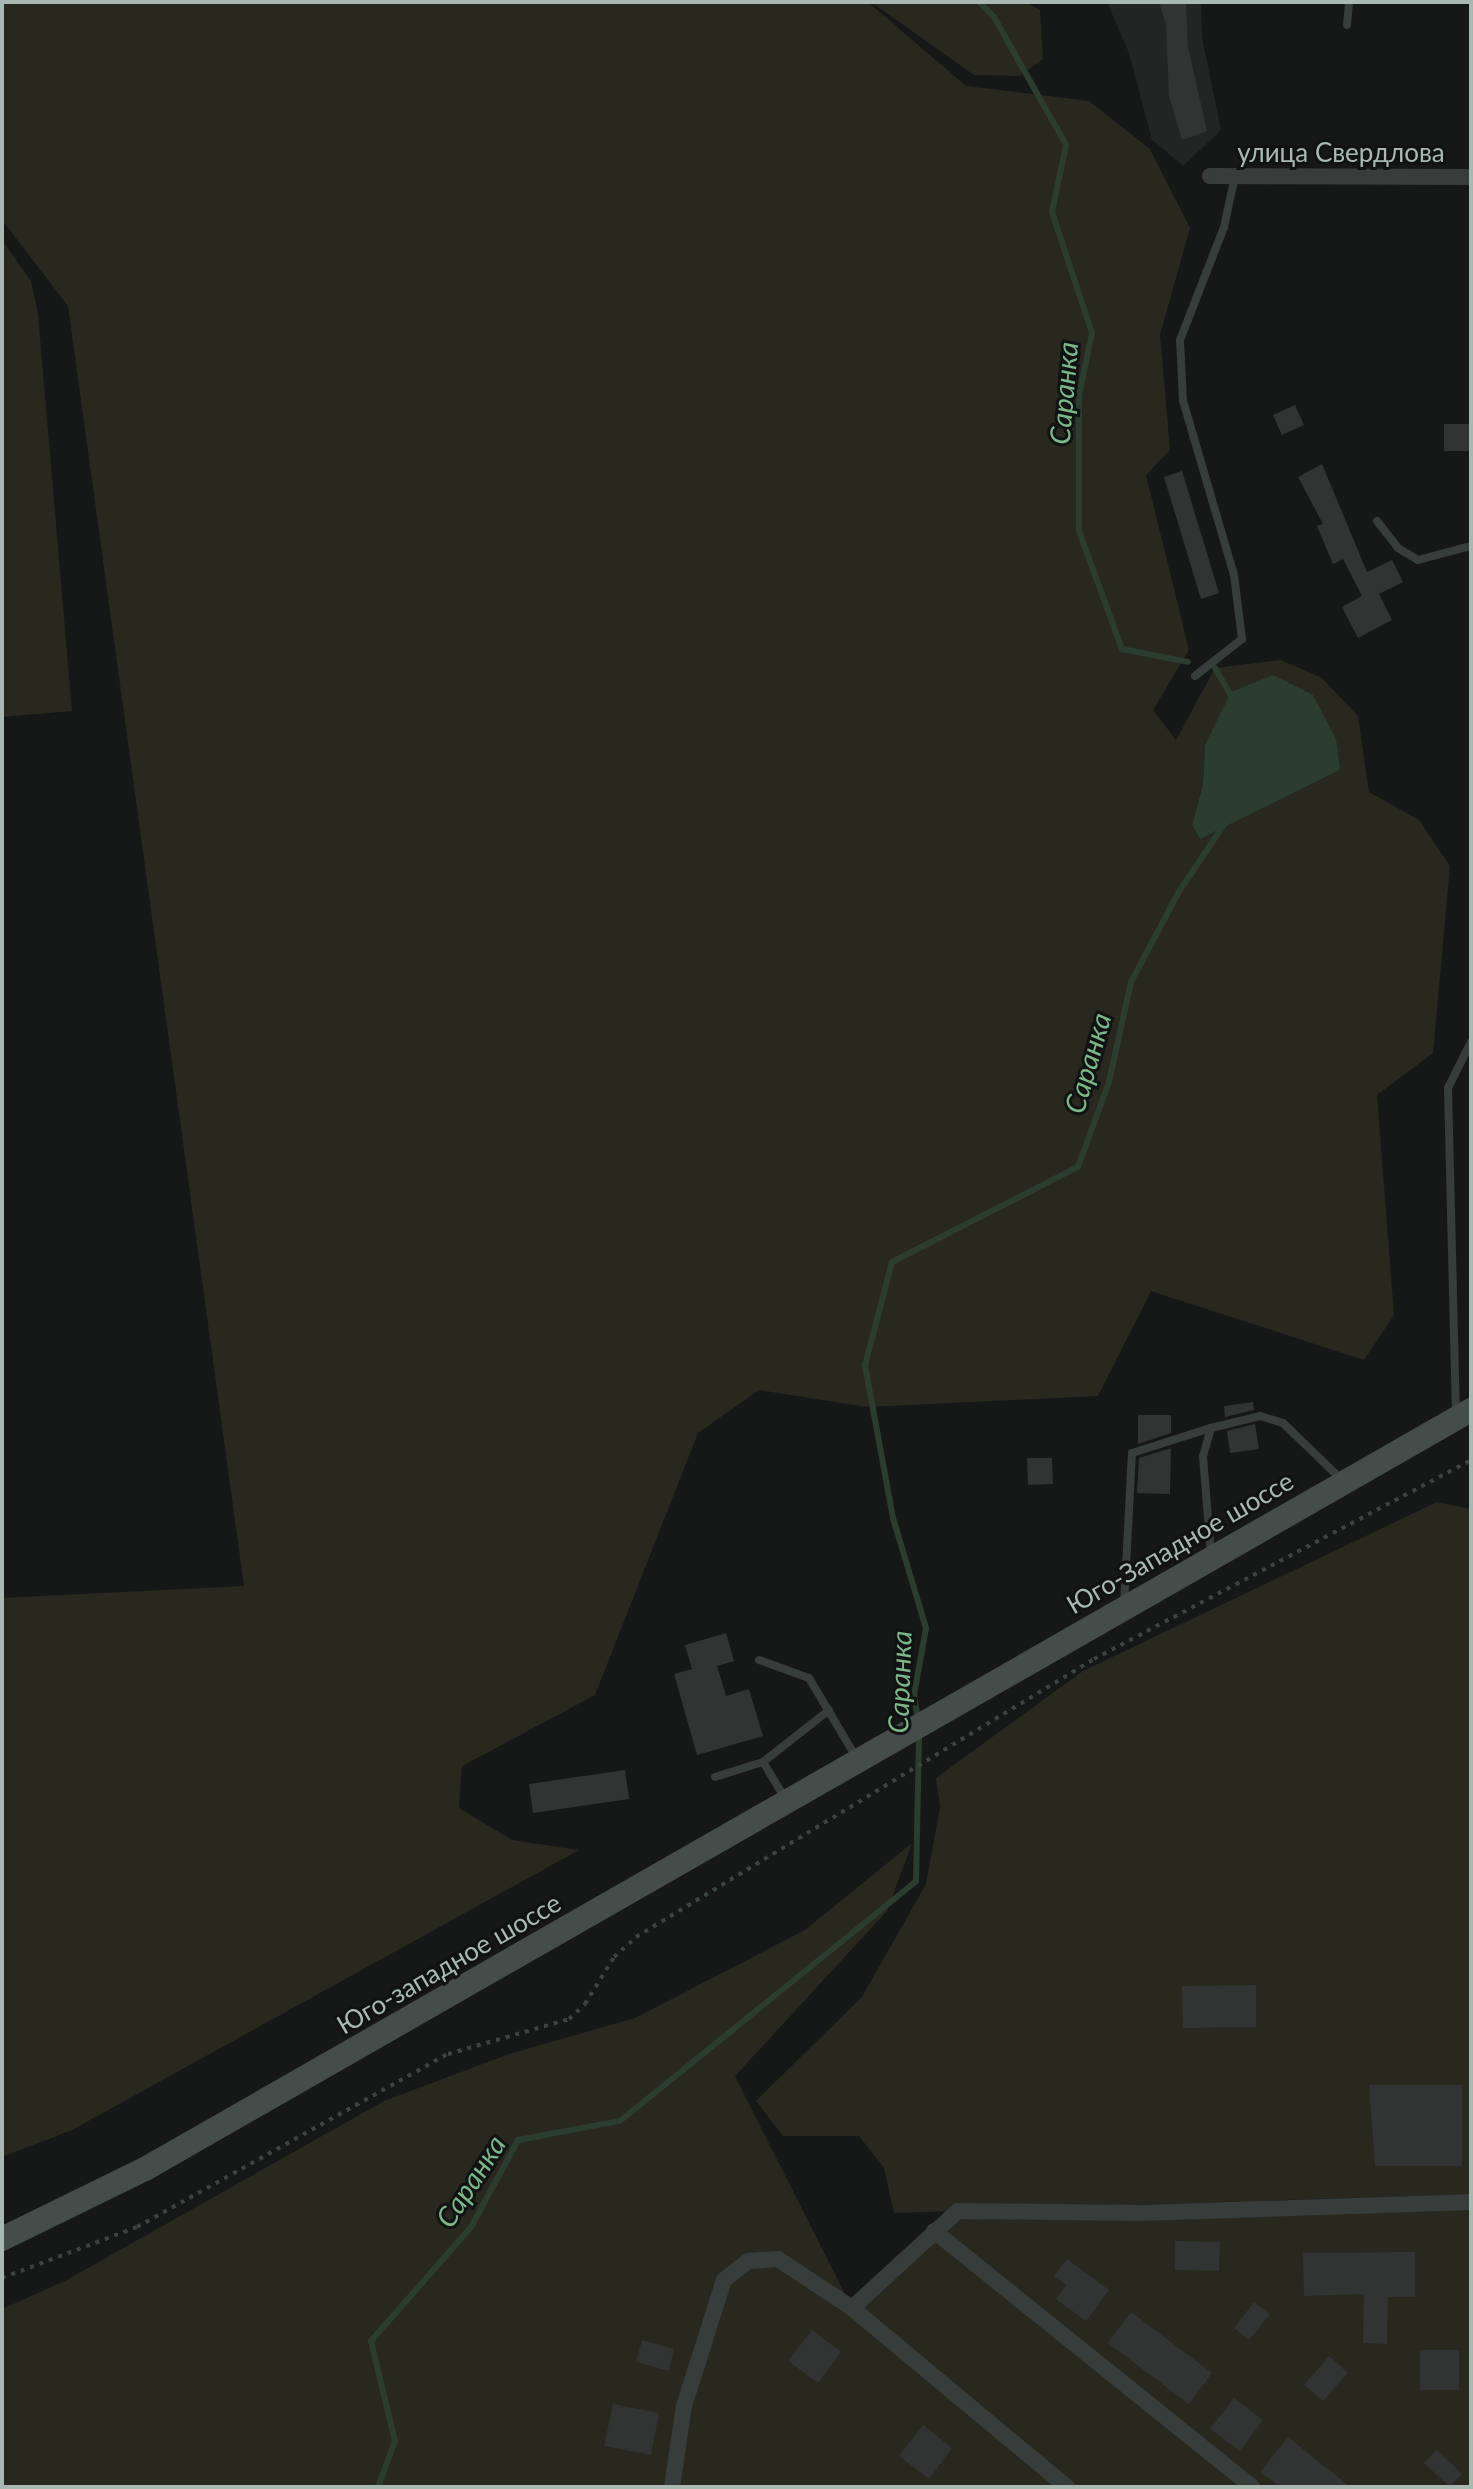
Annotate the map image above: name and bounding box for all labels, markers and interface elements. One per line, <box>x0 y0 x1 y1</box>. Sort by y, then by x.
street label: улица Свердлова <box>1237 137 1445 169</box>
water label: Саранка <box>1042 340 1084 446</box>
water label: Саранка <box>1057 1009 1117 1117</box>
street label: Юго-Западное шоссе <box>1061 1465 1299 1621</box>
water label: Саранка <box>880 1630 918 1734</box>
street label: Юго-западное шоссе <box>331 1887 567 2041</box>
water label: Саранка <box>428 2129 512 2233</box>

